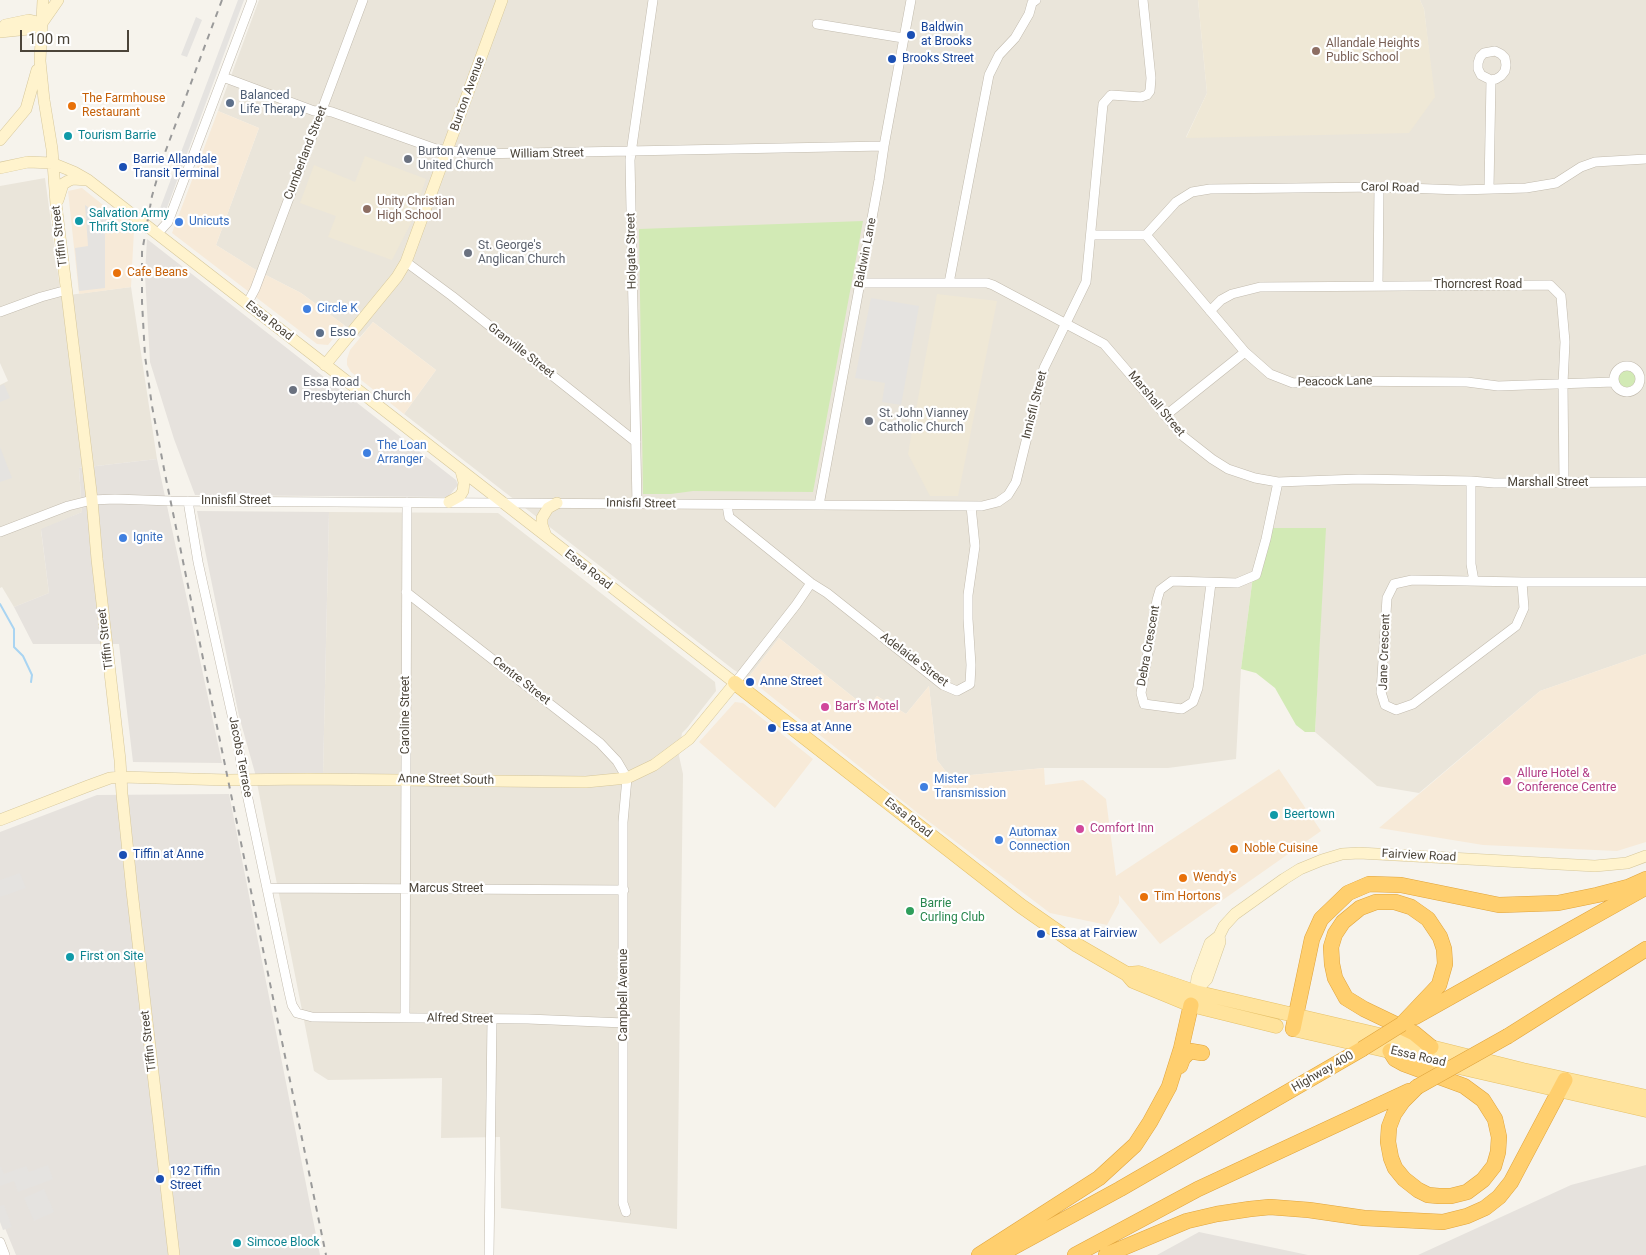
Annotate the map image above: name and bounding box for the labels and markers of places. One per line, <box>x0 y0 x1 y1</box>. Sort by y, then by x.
place label: Baldwin at Brooks <box>921 21 972 49</box>
marker: Baldwin at Brooks <box>905 29 917 41</box>
place label: Allandale Heights Public School <box>1326 37 1420 65</box>
marker: Allandale Heights Public School <box>1310 45 1322 57</box>
place label: Brooks Street <box>902 52 974 66</box>
marker: Brooks Street <box>886 53 898 65</box>
place label: Balanced Life Therapy <box>240 89 306 117</box>
place label: The Farmhouse Restaurant <box>82 92 165 120</box>
marker: Balanced Life Therapy <box>224 97 236 109</box>
marker: The Farmhouse Restaurant <box>66 100 78 112</box>
place label: Tourism Barrie <box>78 129 156 143</box>
marker: Tourism Barrie <box>62 130 74 142</box>
place label: Burton Avenue United Church <box>418 145 496 173</box>
place label: Barrie Allandale Transit Terminal <box>133 153 219 181</box>
marker: Burton Avenue United Church <box>402 153 414 165</box>
marker: Barrie Allandale Transit Terminal <box>117 161 129 173</box>
place label: Unity Christian High School <box>377 195 455 223</box>
marker: Unity Christian High School <box>361 203 373 215</box>
place label: Salvation Army Thrift Store <box>89 207 169 235</box>
marker: Salvation Army Thrift Store <box>73 215 85 227</box>
place label: Unicuts <box>189 215 229 229</box>
marker: Unicuts <box>173 216 185 228</box>
place label: St. George's Anglican Church <box>478 239 565 267</box>
marker: St. George's Anglican Church <box>462 247 474 259</box>
place label: Cafe Beans <box>127 266 188 280</box>
marker: Cafe Beans <box>111 267 123 279</box>
place label: Circle K <box>317 302 358 316</box>
marker: Circle K <box>301 303 313 315</box>
place label: Esso <box>330 326 356 340</box>
marker: Esso <box>314 327 326 339</box>
place label: Essa Road Presbyterian Church <box>303 376 411 404</box>
marker: Essa Road Presbyterian Church <box>287 384 299 396</box>
place label: St. John Vianney Catholic Church <box>879 407 968 435</box>
marker: St. John Vianney Catholic Church <box>863 415 875 427</box>
place label: The Loan Arranger <box>377 439 427 467</box>
marker: The Loan Arranger <box>361 447 373 459</box>
place label: Ignite <box>133 531 163 545</box>
marker: Ignite <box>117 532 129 544</box>
place label: Anne Street <box>760 675 822 689</box>
marker: Anne Street <box>744 676 756 688</box>
place label: Barr's Motel <box>835 700 899 714</box>
marker: Barr's Motel <box>819 701 831 713</box>
place label: Essa at Anne <box>782 721 852 735</box>
marker: Essa at Anne <box>766 722 778 734</box>
place label: Allure Hotel & Conference Centre <box>1517 767 1616 795</box>
place label: Mister Transmission <box>934 773 1006 801</box>
marker: Allure Hotel & Conference Centre <box>1501 775 1513 787</box>
marker: Mister Transmission <box>918 781 930 793</box>
place label: Beertown <box>1284 808 1335 822</box>
marker: Beertown <box>1268 809 1280 821</box>
place label: Comfort Inn <box>1090 822 1154 836</box>
marker: Comfort Inn <box>1074 823 1086 835</box>
place label: Automax Connection <box>1009 826 1070 854</box>
marker: Automax Connection <box>993 834 1005 846</box>
place label: Noble Cuisine <box>1244 842 1318 856</box>
marker: Noble Cuisine <box>1228 843 1240 855</box>
place label: Tiffin at Anne <box>133 848 204 862</box>
marker: Tiffin at Anne <box>117 849 129 861</box>
place label: Wendy's <box>1193 871 1237 885</box>
marker: Wendy's <box>1177 872 1189 884</box>
place label: Tim Hortons <box>1154 890 1221 904</box>
marker: Tim Hortons <box>1138 891 1150 903</box>
place label: Barrie Curling Club <box>920 897 985 925</box>
marker: Barrie Curling Club <box>904 905 916 917</box>
place label: Essa at Fairview <box>1051 927 1137 941</box>
marker: Essa at Fairview <box>1035 928 1047 940</box>
place label: First on Site <box>80 950 143 964</box>
marker: First on Site <box>64 951 76 963</box>
place label: 192 Tiffin Street <box>170 1165 220 1193</box>
marker: 192 Tiffin Street <box>154 1173 166 1185</box>
place label: Simcoe Block <box>247 1236 320 1250</box>
marker: Simcoe Block <box>231 1237 243 1249</box>

